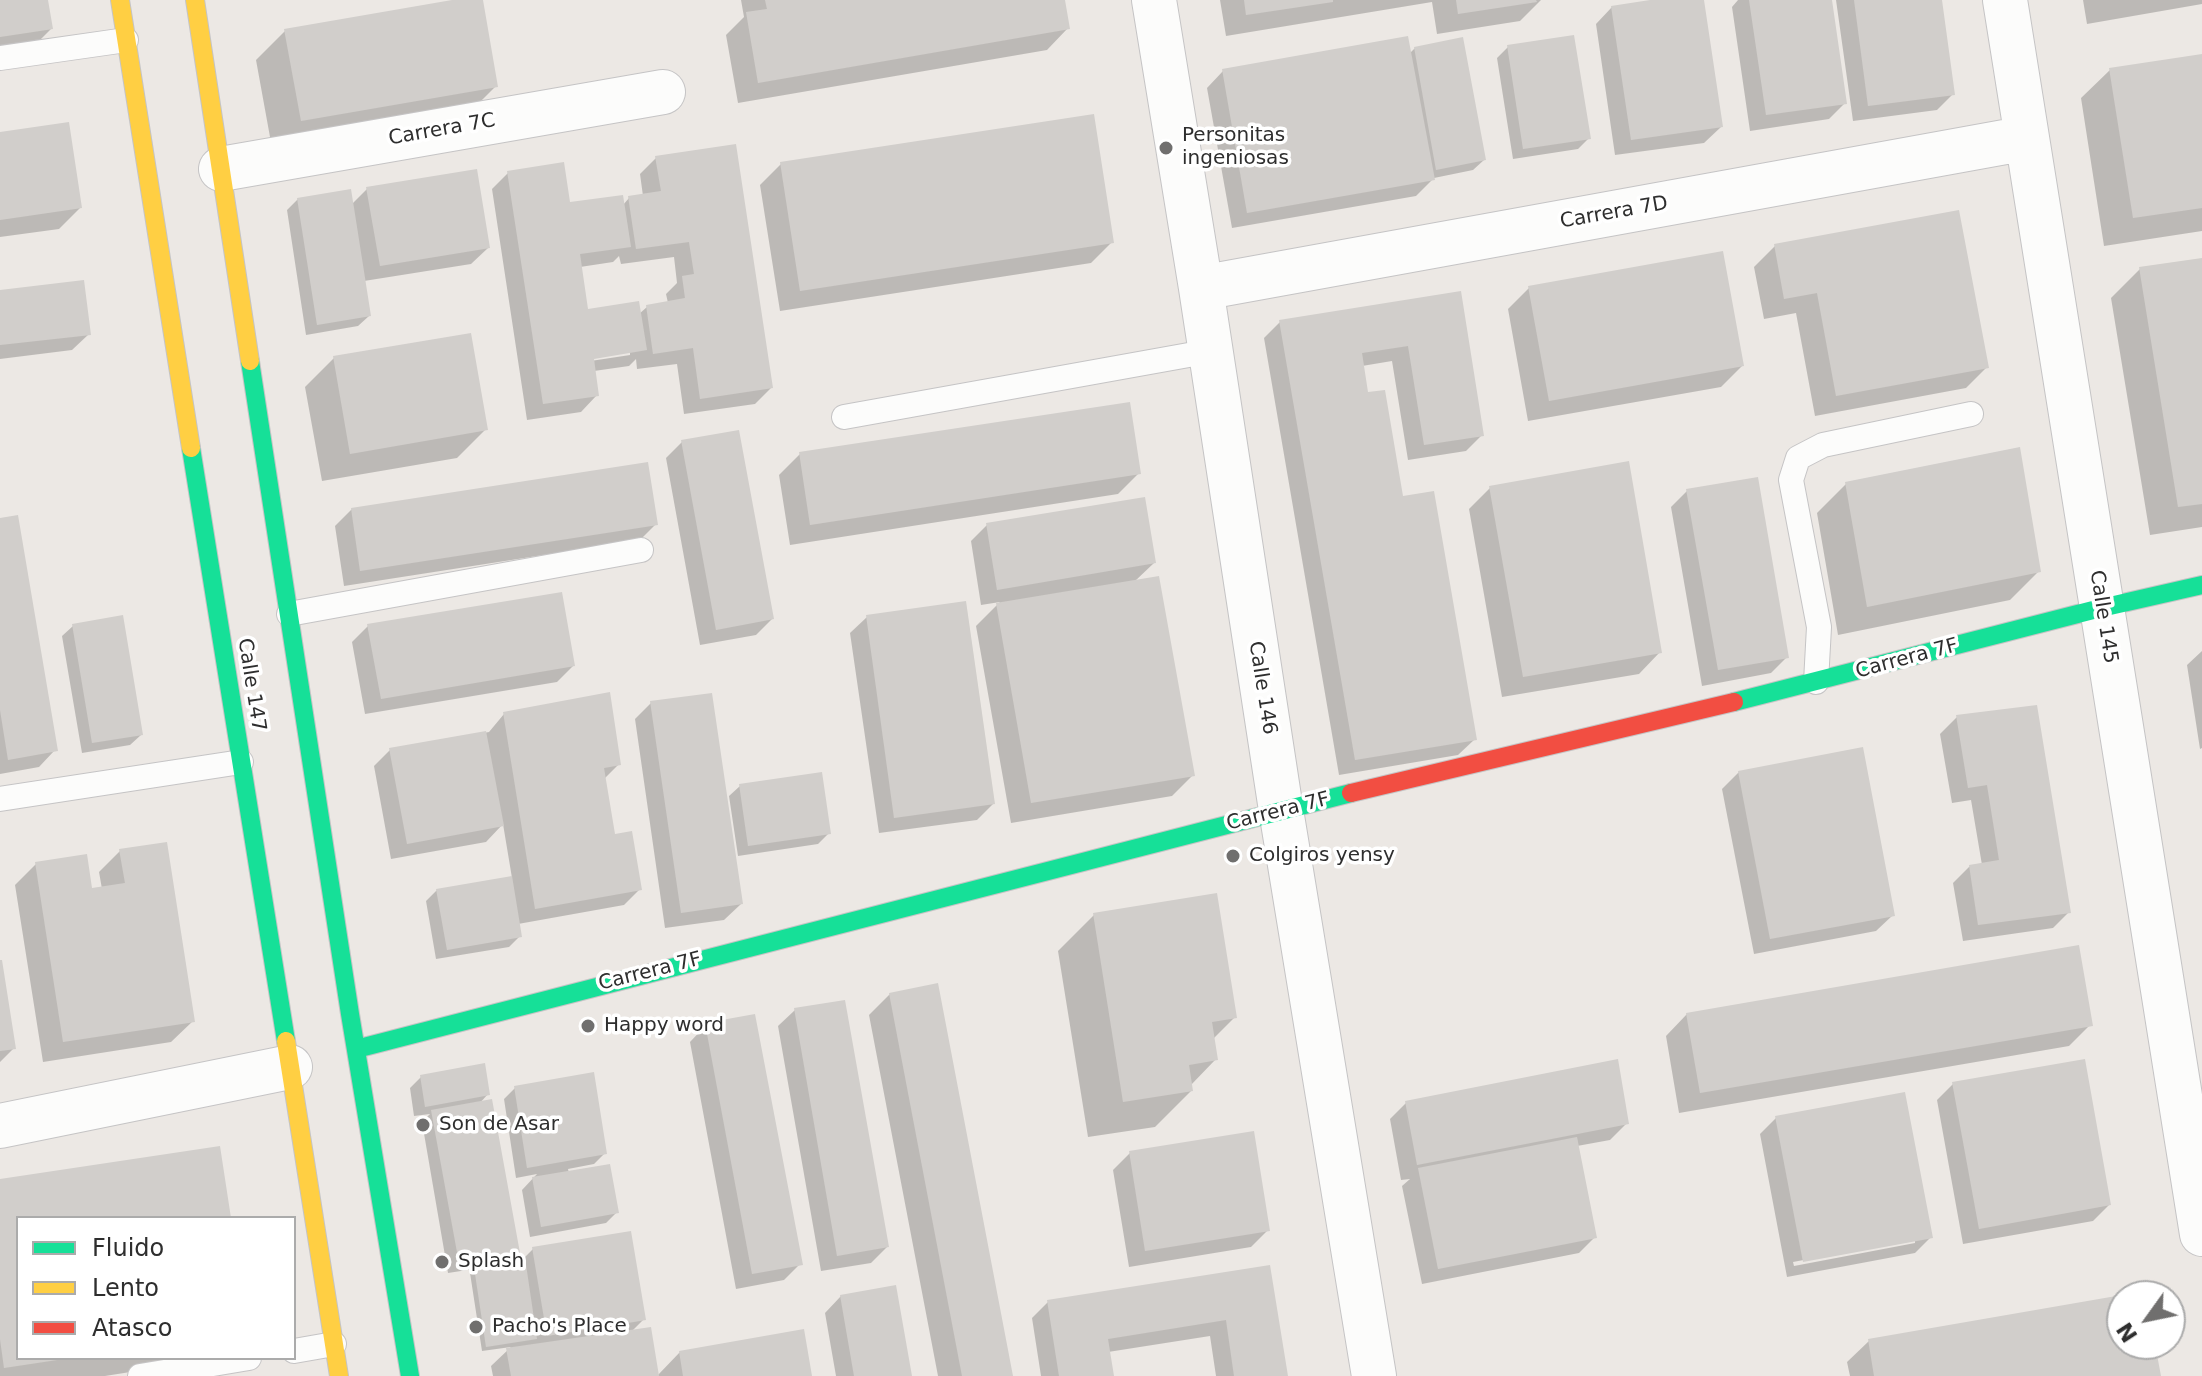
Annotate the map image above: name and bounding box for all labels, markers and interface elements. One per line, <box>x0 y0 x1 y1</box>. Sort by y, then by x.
street label: Carrera 7C <box>387 109 497 151</box>
place label: Personitas ingeniosas <box>1182 124 1289 171</box>
marker: Personitas ingeniosas <box>1157 139 1175 157</box>
street label: Carrera 7D <box>1558 192 1670 234</box>
street label: Calle 145 <box>2084 569 2122 665</box>
street label: Carrera 7F <box>1853 634 1961 684</box>
street label: Calle 147 <box>232 637 270 733</box>
street label: Calle 146 <box>1243 640 1281 736</box>
street label: Carrera 7F <box>1224 788 1332 836</box>
place label: Colgiros yensy <box>1249 844 1395 868</box>
marker: Colgiros yensy <box>1224 847 1242 865</box>
street label: Carrera 7F <box>596 948 704 996</box>
place label: Happy word <box>604 1014 724 1038</box>
marker: Happy word <box>579 1017 597 1035</box>
place label: Son de Asar <box>439 1113 559 1137</box>
marker: Son de Asar <box>414 1116 432 1134</box>
legend <box>16 1216 296 1360</box>
text: Fluido <box>92 1234 164 1262</box>
place label: Splash <box>458 1250 524 1274</box>
marker: Splash <box>433 1253 451 1271</box>
text: Lento <box>92 1274 159 1302</box>
north arrow <box>2106 1280 2186 1360</box>
text: Atasco <box>92 1314 173 1342</box>
place label: Pacho's Place <box>492 1315 627 1339</box>
marker: Pacho's Place <box>467 1318 485 1336</box>
text: N <box>2112 1318 2143 1347</box>

